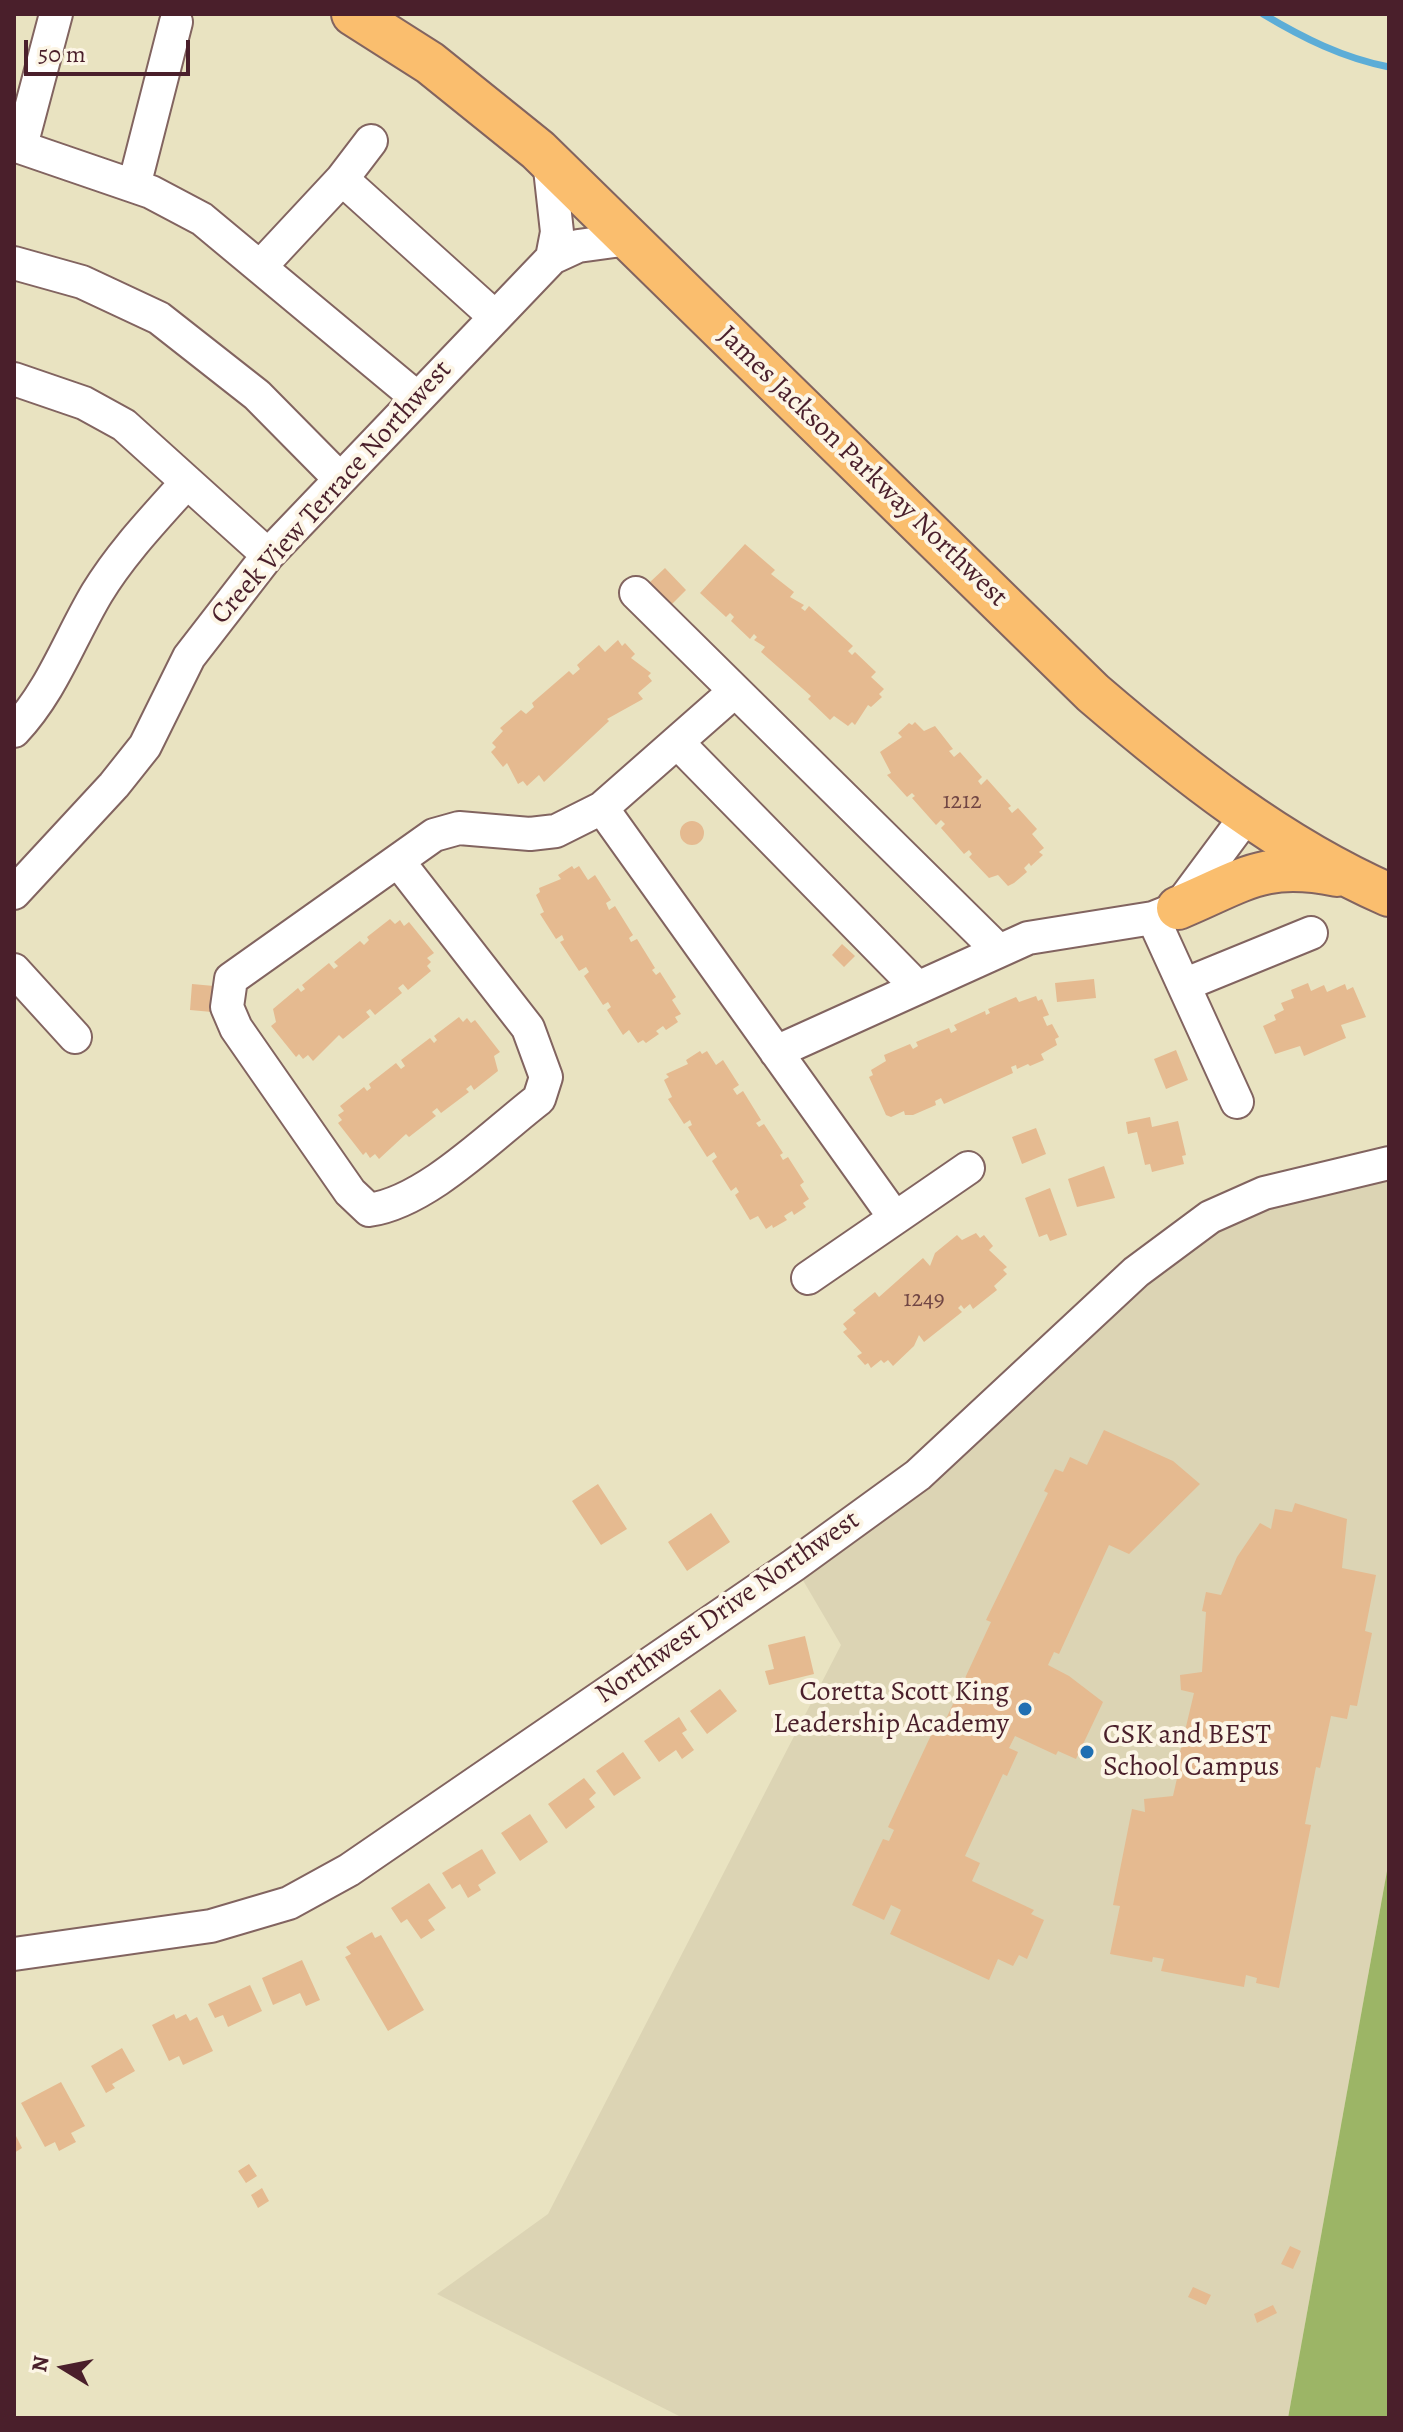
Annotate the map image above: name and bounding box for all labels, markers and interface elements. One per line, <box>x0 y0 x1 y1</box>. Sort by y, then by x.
scale bar <box>28 24 194 74</box>
text: 50 m <box>38 38 86 70</box>
street label: James Jackson Parkway Northwest <box>710 320 1014 614</box>
street label: Creek View Terrace Northwest <box>204 354 460 632</box>
house number: 1212 <box>942 788 982 816</box>
house number: 1249 <box>903 1286 945 1314</box>
street label: Northwest Drive Northwest <box>590 1504 866 1712</box>
place label: Coretta Scott King Leadership Academy <box>773 1676 1009 1742</box>
marker: Coretta Scott King Leadership Academy <box>1016 1700 1034 1718</box>
place label: CSK and BEST School Campus <box>1103 1719 1279 1785</box>
marker: CSK and BEST School Campus <box>1078 1743 1096 1761</box>
north arrow <box>24 2328 104 2408</box>
text: N <box>24 2353 57 2374</box>

